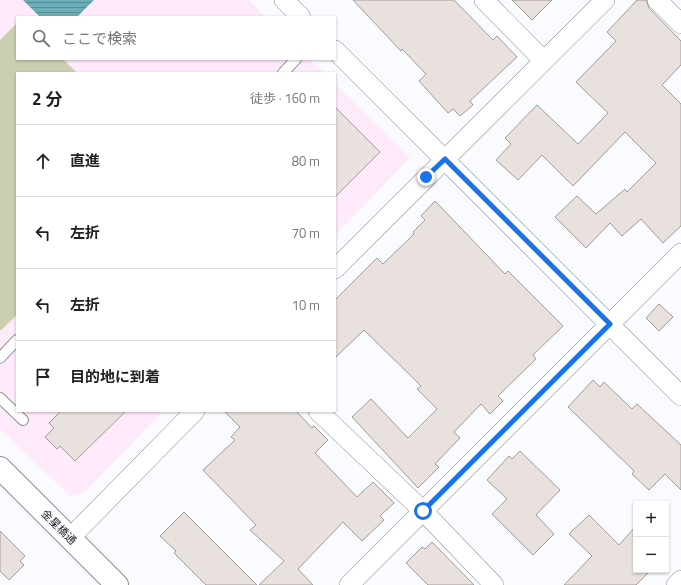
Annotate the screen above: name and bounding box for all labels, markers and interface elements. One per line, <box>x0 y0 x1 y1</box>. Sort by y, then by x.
search box <box>16 16 336 60</box>
icon: search <box>30 27 52 49</box>
text: ここで検索 <box>62 27 137 50</box>
text: 2 分 <box>32 86 62 112</box>
text: 徒歩 · 160 m <box>250 88 320 108</box>
text: 直進 <box>70 149 100 172</box>
icon: ahead <box>32 150 54 172</box>
text: 80 m <box>292 151 320 171</box>
route end <box>417 168 435 186</box>
text: 左折 <box>70 221 100 244</box>
icon: left <box>32 222 54 244</box>
text: 70 m <box>292 223 320 243</box>
text: 左折 <box>70 293 100 316</box>
icon: left <box>32 294 54 316</box>
text: 10 m <box>292 295 320 315</box>
text: 目的地に到着 <box>70 365 160 388</box>
icon: arrive <box>32 366 54 388</box>
map controls <box>633 501 669 573</box>
button: + <box>633 501 669 537</box>
route start <box>414 502 432 520</box>
street label: 金星橋通 <box>38 506 80 548</box>
button: − <box>633 537 669 573</box>

